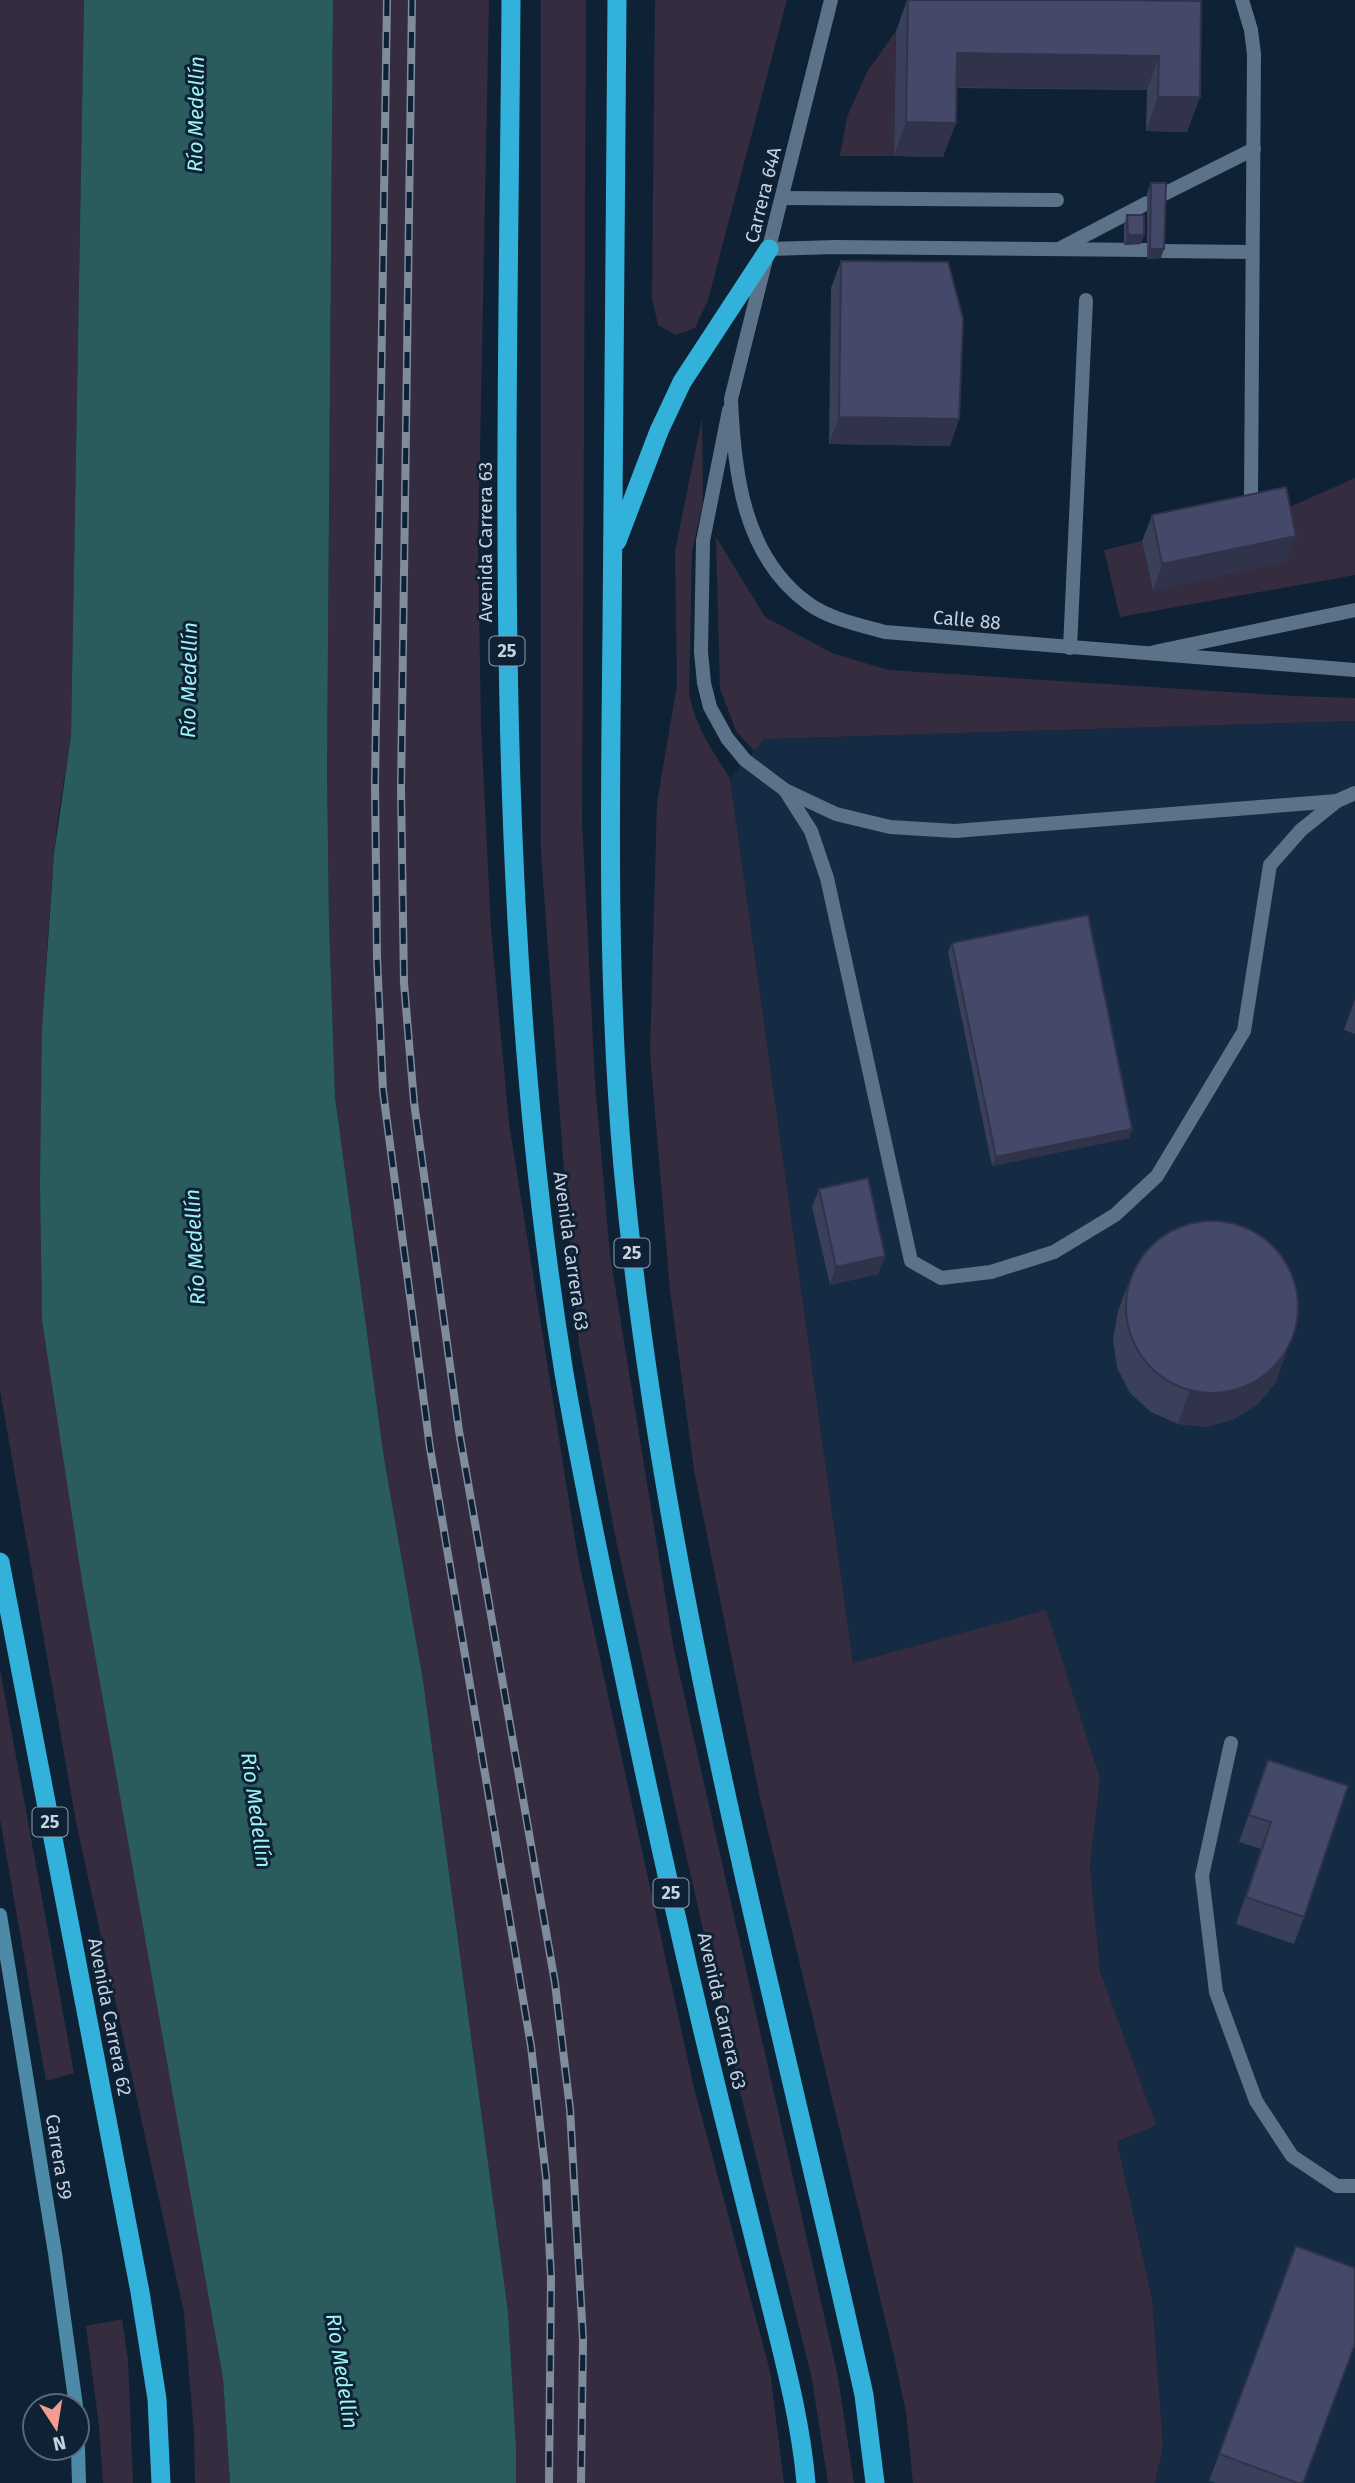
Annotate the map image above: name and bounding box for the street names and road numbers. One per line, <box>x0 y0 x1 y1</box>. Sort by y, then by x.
street label: Carrera 64A <box>740 144 786 246</box>
street label: Avenida Carrera 63 <box>474 462 497 622</box>
street label: Calle 88 <box>932 606 1002 634</box>
road number: 25 <box>490 636 524 666</box>
street label: Avenida Carrera 63 <box>548 1170 594 1332</box>
road number: 25 <box>614 1238 650 1268</box>
road number: 25 <box>32 1808 68 1836</box>
road number: 25 <box>654 1879 688 1908</box>
street label: Avenida Carrera 63 <box>693 1930 751 2092</box>
street label: Avenida Carrera 62 <box>83 1936 137 2098</box>
street label: Carrera 59 <box>41 2112 77 2202</box>

